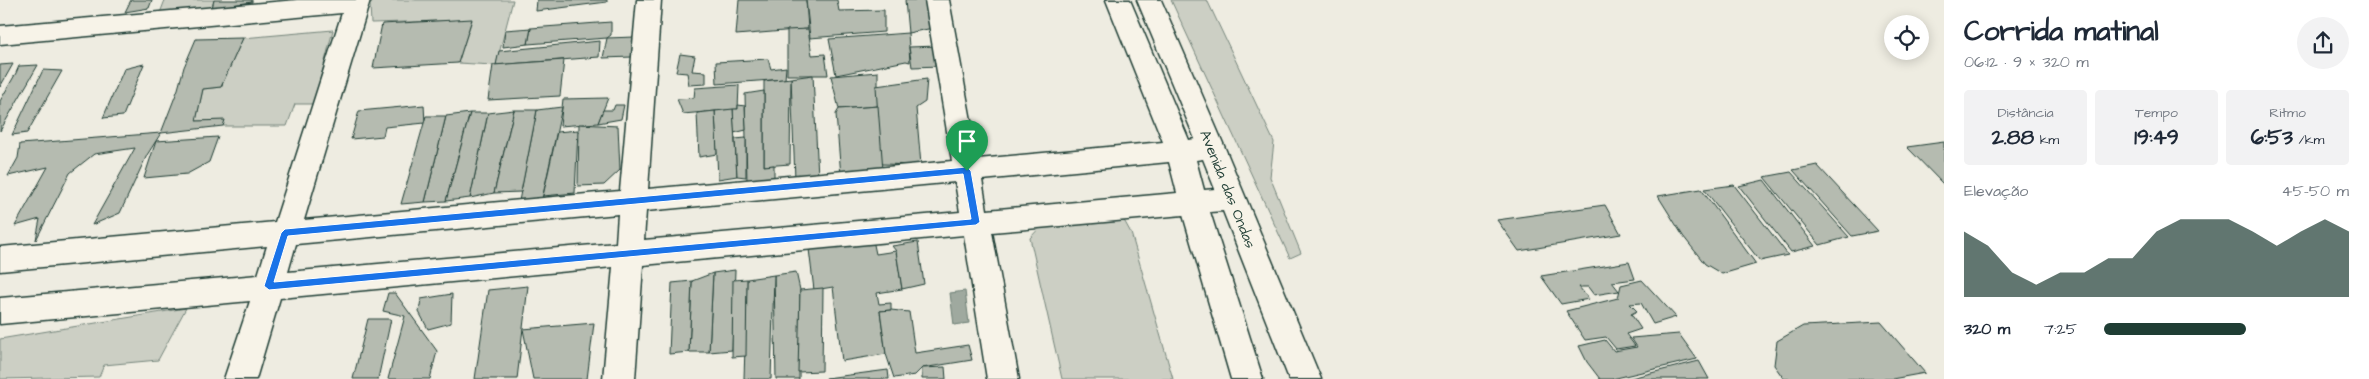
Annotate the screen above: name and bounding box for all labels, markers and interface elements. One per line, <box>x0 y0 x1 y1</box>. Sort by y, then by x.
text: Corrida matinal <box>1964 12 2159 51</box>
map controls <box>1884 15 1929 60</box>
button: locate <box>1884 15 1929 60</box>
button: share <box>2297 17 2349 69</box>
text: 06:12 · 9 × 320 m <box>1964 51 2089 73</box>
text: Distância <box>1997 103 2054 123</box>
text: Tempo <box>2135 103 2178 123</box>
text: Ritmo <box>2269 103 2306 123</box>
pin <box>946 120 988 171</box>
text: 2.88 <box>1992 123 2034 152</box>
text: 19:49 <box>2134 123 2179 152</box>
text: 6:53 <box>2251 123 2293 152</box>
icon: arrive <box>953 127 981 155</box>
street label: Avenida das Ondas <box>1194 127 1261 252</box>
text: km <box>2034 130 2059 150</box>
text: /km <box>2293 130 2324 150</box>
text: Elevação <box>1964 180 2028 202</box>
text: 45–50 m <box>2282 180 2349 202</box>
text: 320 m <box>1964 318 2010 340</box>
text: 7:25 <box>2044 318 2077 340</box>

